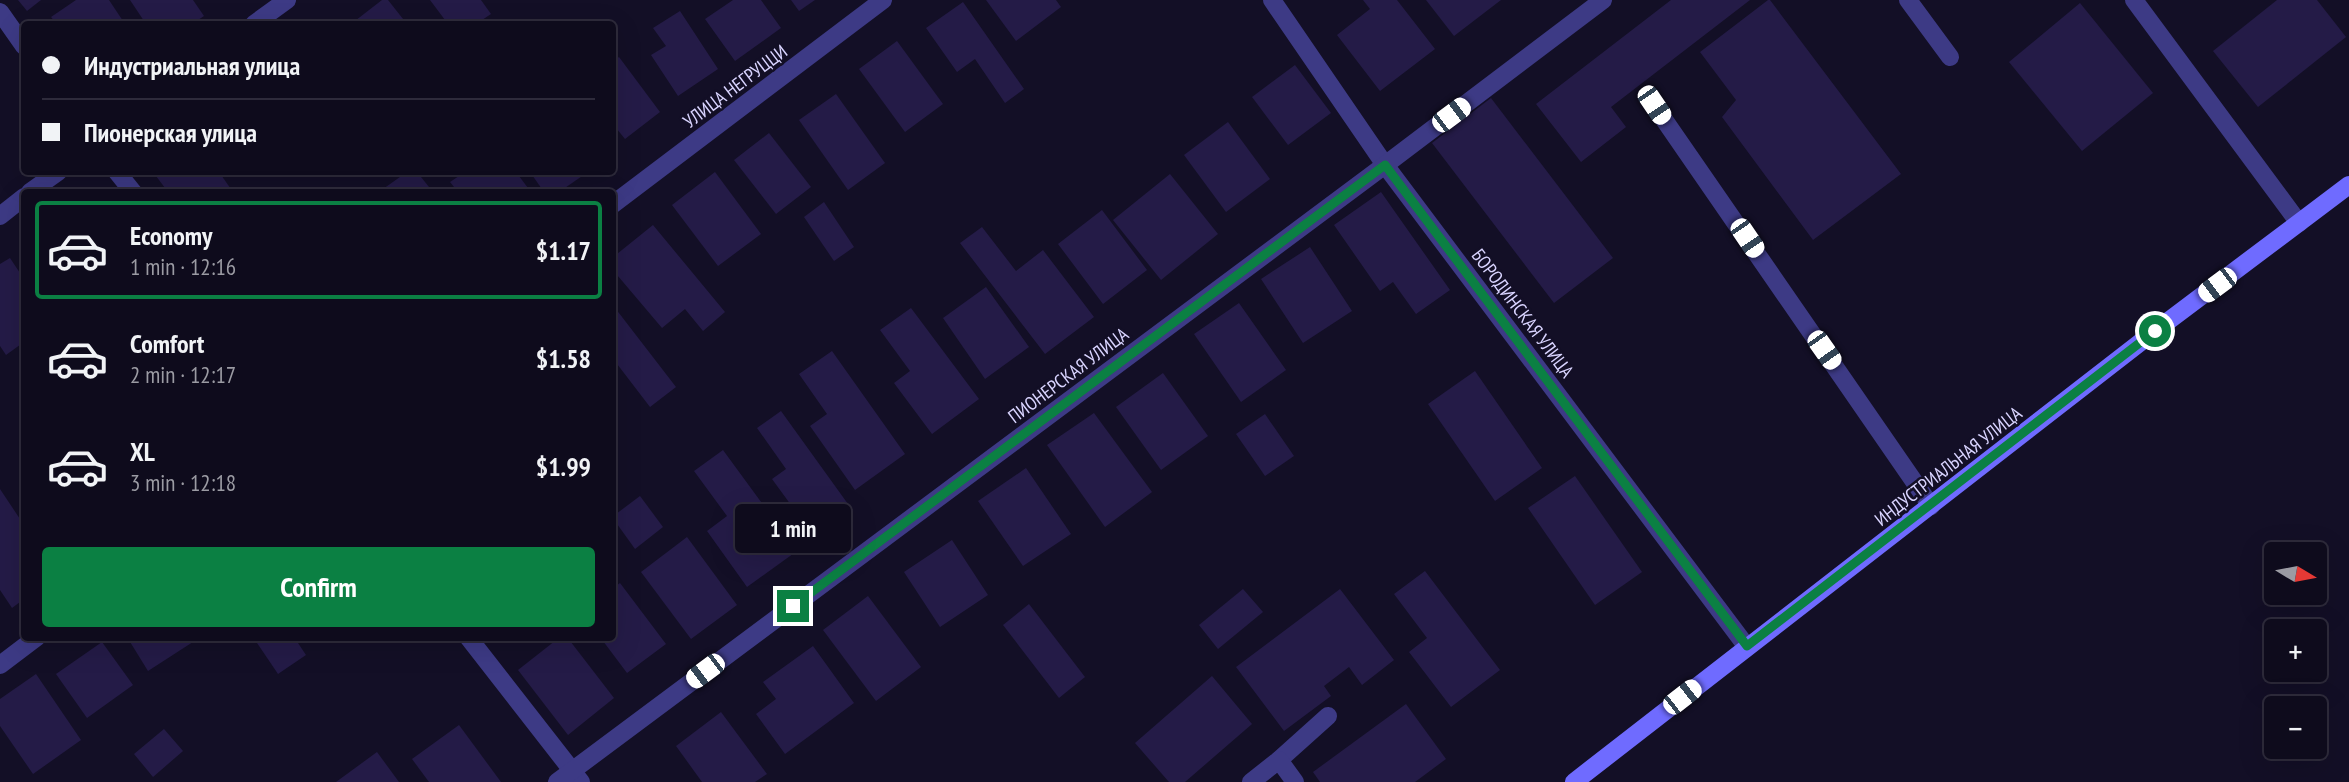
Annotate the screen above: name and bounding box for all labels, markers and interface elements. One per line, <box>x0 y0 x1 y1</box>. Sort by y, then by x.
street label: УЛИЦА НЕГРУЦЦИ <box>678 39 792 133</box>
text: Индустриальная улица <box>84 49 300 82</box>
car <box>1634 82 1675 128</box>
car <box>1428 94 1475 136</box>
text: Пионерская улица <box>84 116 257 149</box>
car <box>1727 215 1768 261</box>
icon: car <box>46 219 109 282</box>
text: Economy <box>130 219 212 252</box>
text: $1.17 <box>536 234 591 267</box>
street label: БОРОДИНСКАЯ УЛИЦА <box>1467 244 1579 382</box>
text: 1 min · 12:16 <box>130 252 236 281</box>
car <box>2194 264 2241 306</box>
route start <box>2139 315 2171 347</box>
street label: ПИОНЕРСКАЯ УЛИЦА <box>1003 322 1133 428</box>
icon: car <box>46 327 109 390</box>
text: Comfort <box>130 327 204 360</box>
car <box>1804 327 1845 373</box>
text: $1.58 <box>536 342 591 375</box>
text: 2 min · 12:17 <box>130 360 236 389</box>
street label: ИНДУСТРИАЛЬНАЯ УЛИЦА <box>1870 401 2026 531</box>
icon: car <box>46 435 109 498</box>
text: XL <box>130 435 155 468</box>
text: $1.99 <box>536 450 591 483</box>
text: 3 min · 12:18 <box>130 468 236 497</box>
callout: 1 min <box>735 504 851 554</box>
text: 1 min <box>770 514 816 543</box>
north arrow <box>2264 542 2328 606</box>
map controls <box>2264 542 2327 759</box>
button: Confirm <box>42 547 595 627</box>
route end <box>777 590 809 622</box>
button: + <box>2264 619 2327 682</box>
car <box>682 650 729 692</box>
car <box>1659 676 1706 718</box>
button: − <box>2264 696 2327 759</box>

